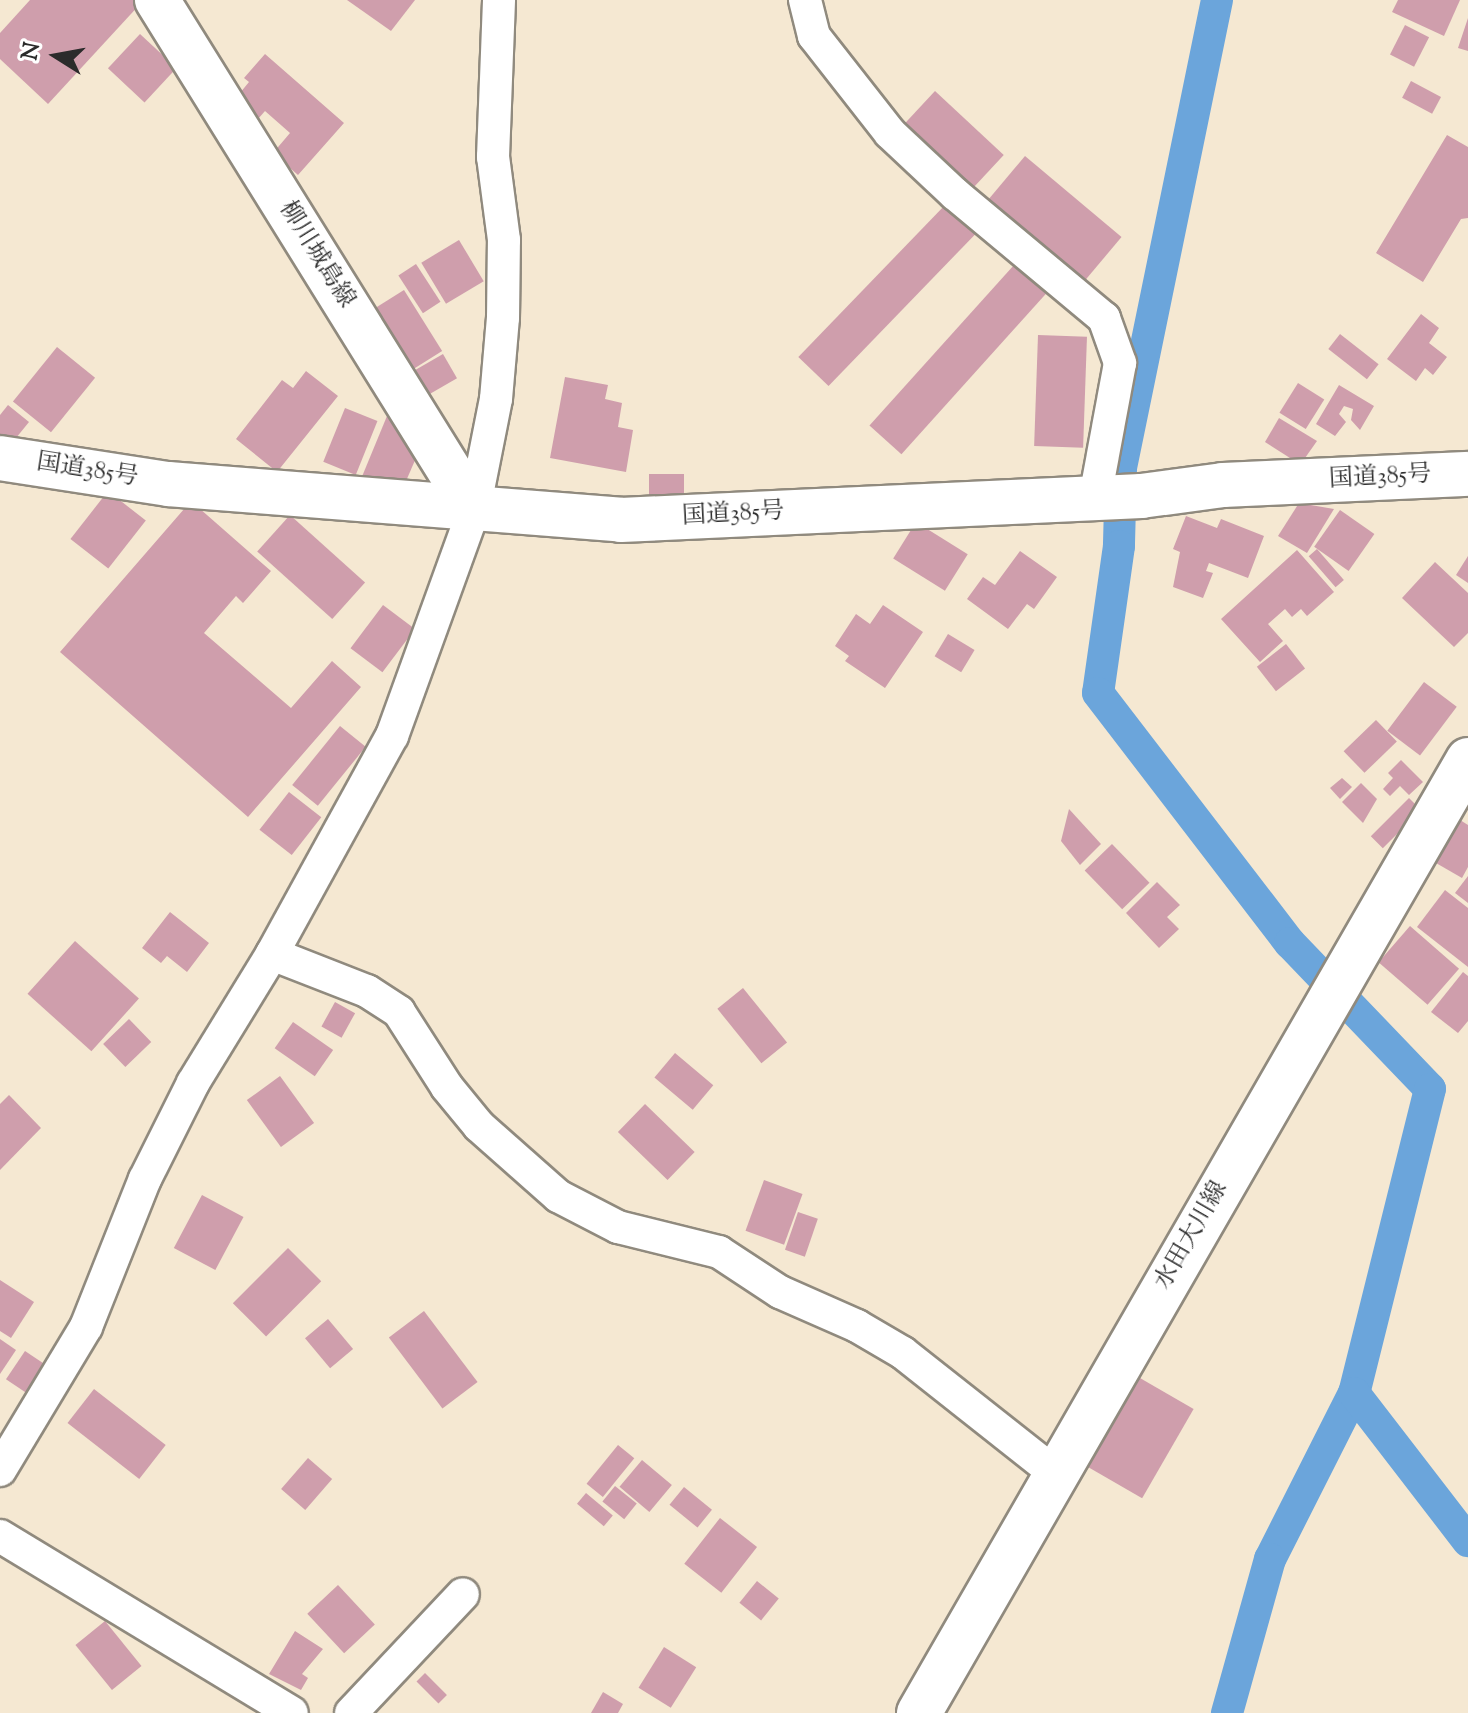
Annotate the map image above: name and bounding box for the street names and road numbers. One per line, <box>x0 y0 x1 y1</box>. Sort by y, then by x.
street label: 柳川城島線 <box>272 196 360 314</box>
street label: 国道385号 <box>34 449 140 493</box>
street label: 国道385号 <box>1328 461 1432 495</box>
street label: 国道385号 <box>681 498 785 532</box>
street label: 水田大川線 <box>1150 1177 1234 1295</box>

